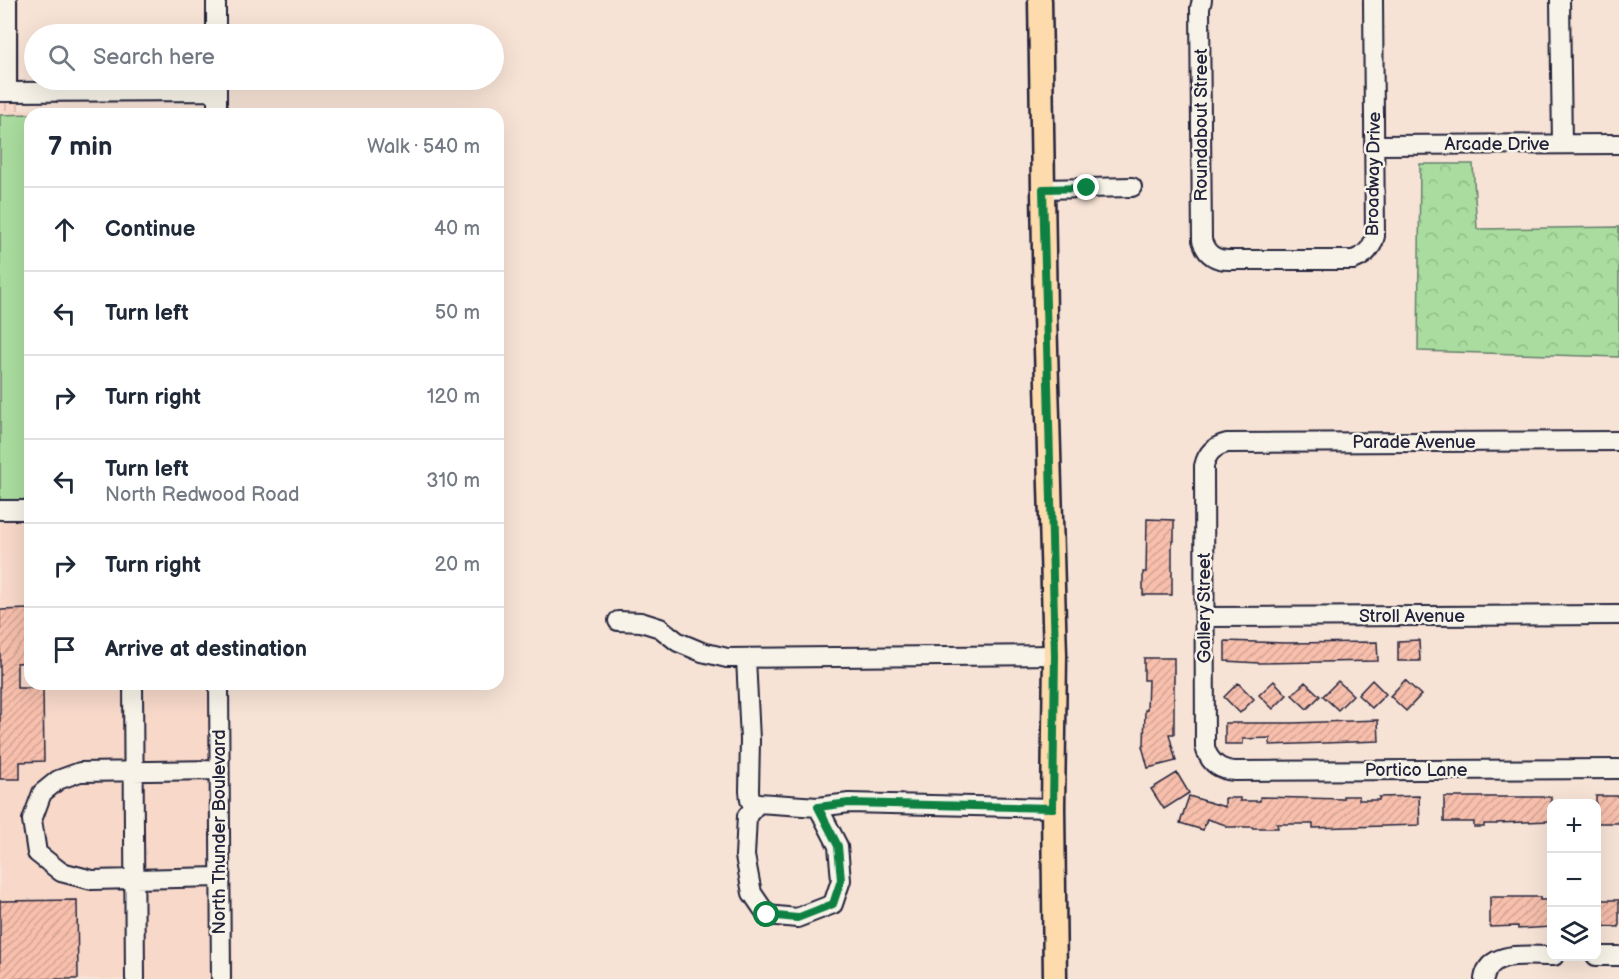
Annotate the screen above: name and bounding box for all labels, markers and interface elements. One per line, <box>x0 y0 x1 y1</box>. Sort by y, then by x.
search box <box>24 24 504 90</box>
icon: search <box>45 41 78 74</box>
text: Search here <box>93 44 215 71</box>
street label: Roundabout Street <box>1191 48 1212 202</box>
street label: Broadway Drive <box>1362 111 1385 237</box>
text: 7 min <box>48 132 112 163</box>
street label: Arcade Drive <box>1444 134 1550 155</box>
text: Walk · 540 m <box>367 135 480 159</box>
route end <box>1073 174 1099 200</box>
icon: ahead <box>48 213 81 246</box>
text: Continue <box>105 216 195 243</box>
text: 40 m <box>434 217 480 241</box>
icon: left <box>48 297 81 330</box>
text: Turn left <box>105 300 189 327</box>
text: 50 m <box>435 301 480 325</box>
icon: right <box>48 381 81 414</box>
text: Turn right <box>105 384 201 411</box>
text: 120 m <box>427 385 480 409</box>
street label: Parade Avenue <box>1352 432 1476 453</box>
text: Turn left <box>105 456 189 483</box>
icon: left <box>48 465 81 498</box>
text: 310 m <box>426 469 480 493</box>
text: North Redwood Road <box>105 483 299 507</box>
icon: right <box>48 549 81 582</box>
text: Turn right <box>105 552 201 579</box>
street label: Gallery Street <box>1194 552 1215 663</box>
text: 20 m <box>435 553 480 577</box>
street label: Stroll Avenue <box>1359 606 1465 627</box>
icon: arrive <box>48 633 81 666</box>
text: Arrive at destination <box>105 636 307 663</box>
street label: North Thunder Boulevard <box>209 730 230 934</box>
street label: Portico Lane <box>1365 760 1468 781</box>
map controls <box>1547 799 1601 961</box>
button: + <box>1547 799 1601 853</box>
button: − <box>1547 853 1601 907</box>
route start <box>753 901 779 927</box>
button: layers <box>1547 907 1601 961</box>

